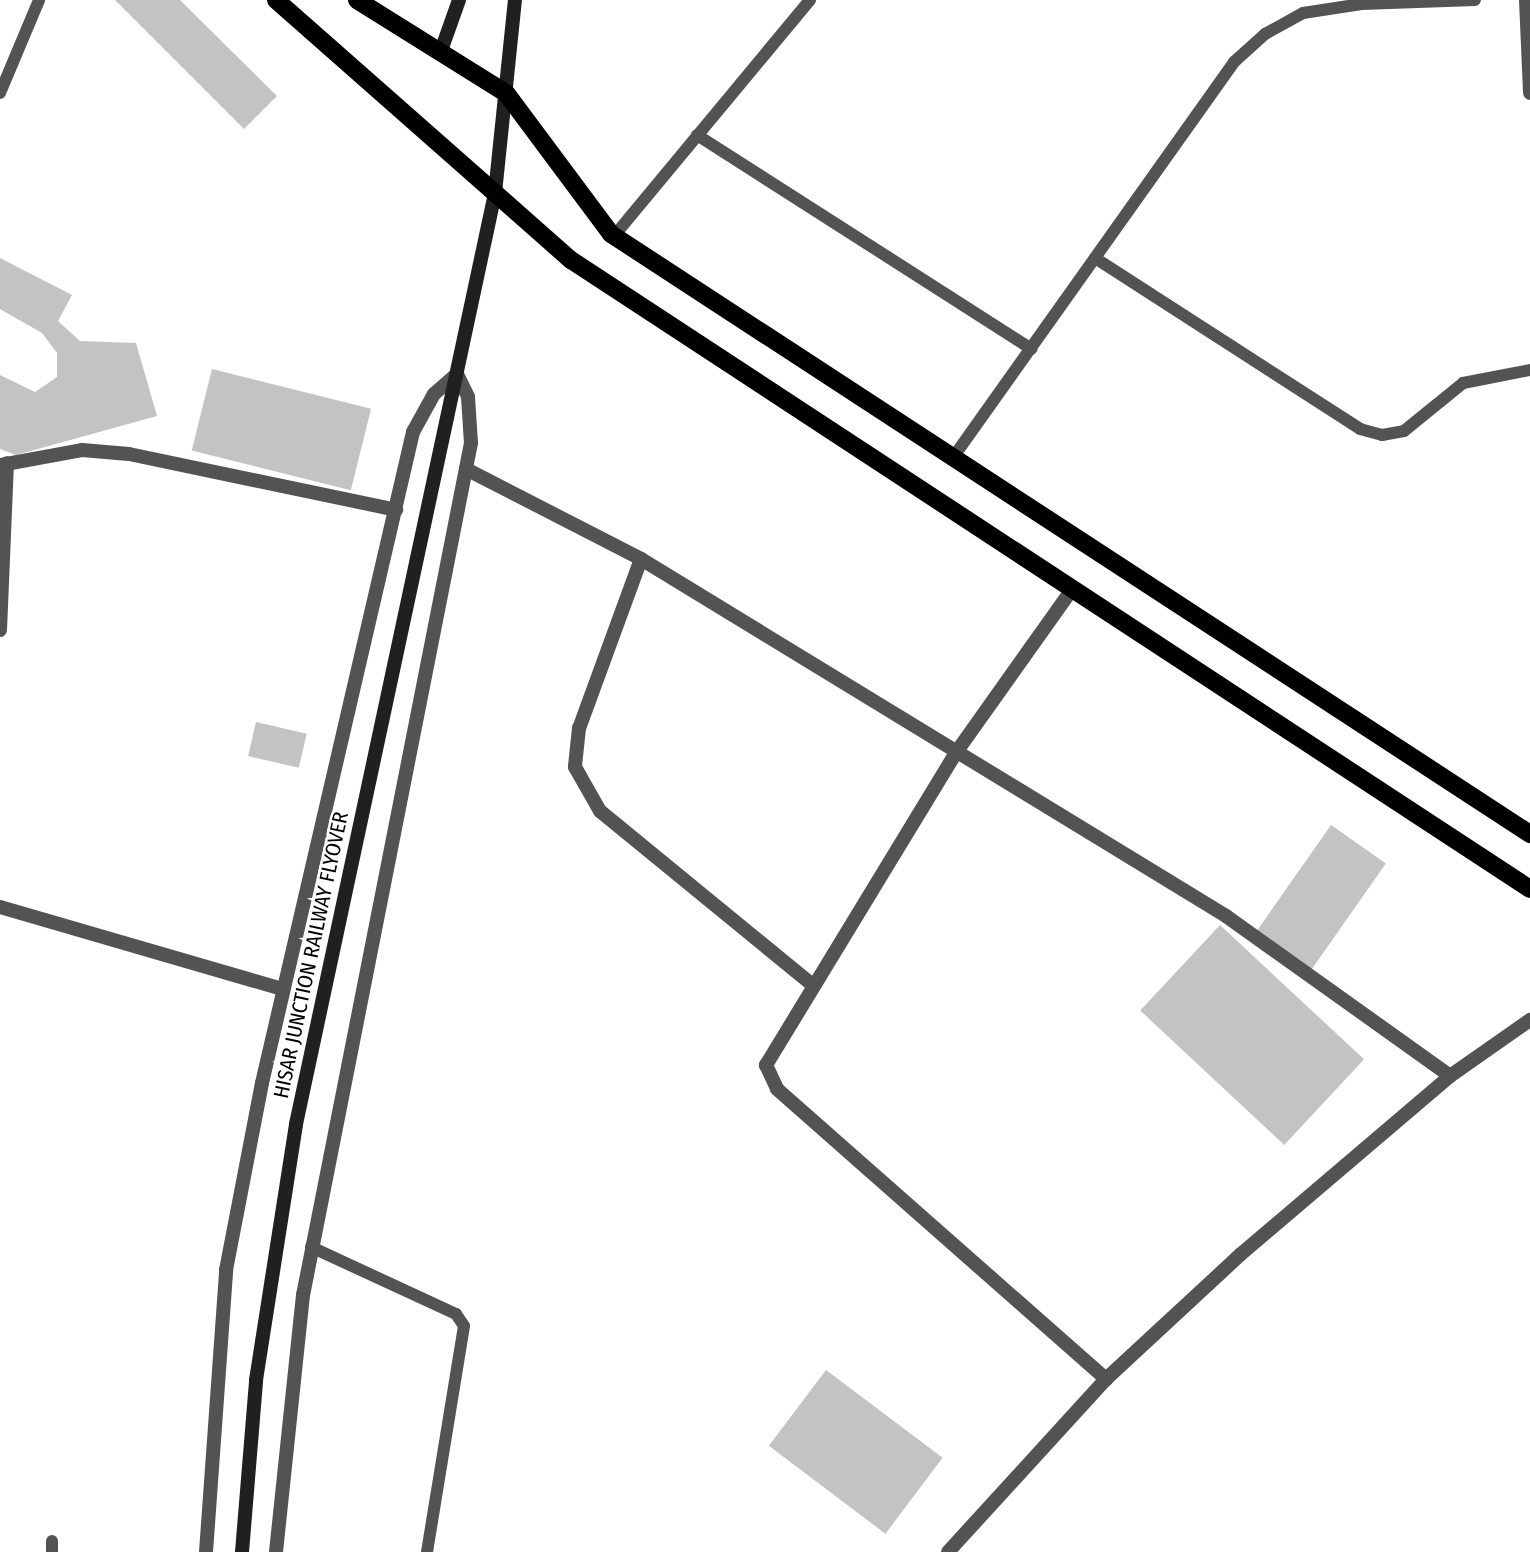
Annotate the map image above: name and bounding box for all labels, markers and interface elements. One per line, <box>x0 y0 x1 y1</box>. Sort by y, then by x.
street label: HISAR JUNCTION RAILWAY FLYOVER <box>268 809 354 1101</box>

